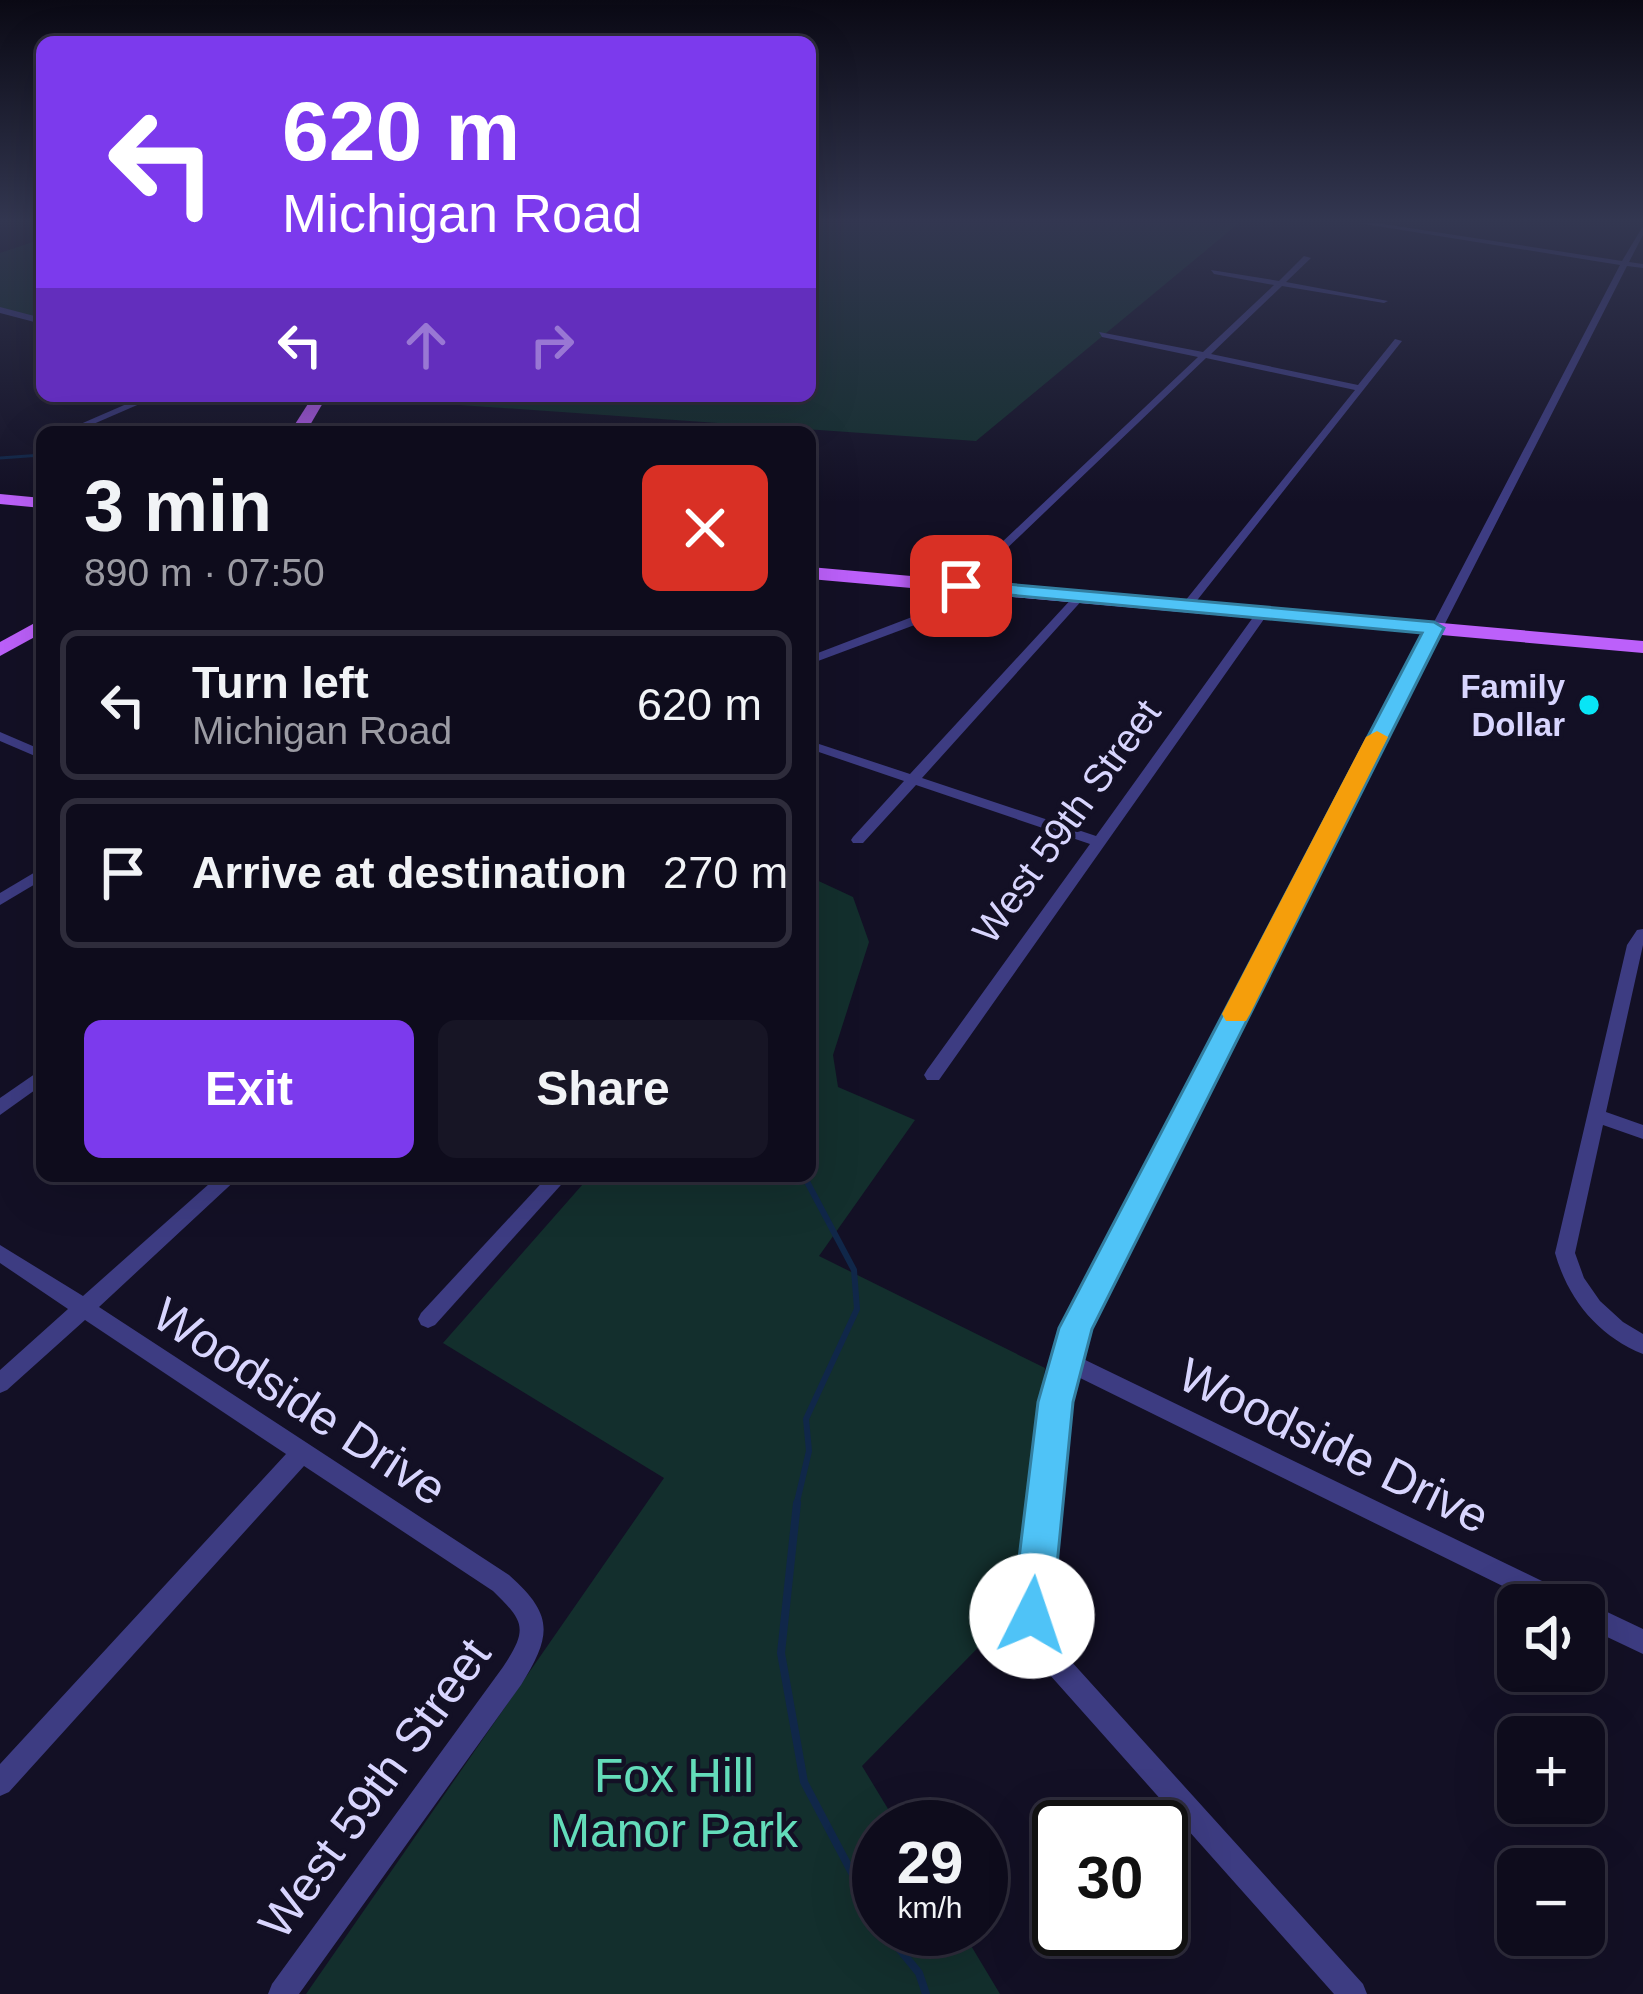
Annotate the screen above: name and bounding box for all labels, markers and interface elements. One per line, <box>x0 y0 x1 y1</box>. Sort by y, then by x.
icon: left <box>84 84 240 240</box>
text: 620 m <box>282 84 520 178</box>
text: Michigan Road <box>282 183 642 243</box>
icon: left <box>267 312 333 378</box>
icon: ahead <box>393 312 459 378</box>
icon: right <box>519 312 585 378</box>
button: close <box>642 465 768 591</box>
text: 3 min <box>84 466 272 546</box>
pin <box>910 535 1012 637</box>
text: 890 m · 07:50 <box>84 551 325 594</box>
icon: arrive <box>928 553 994 619</box>
text: Turn left <box>192 657 369 708</box>
place label: Family Dollar <box>1460 668 1566 743</box>
icon: left <box>90 672 156 738</box>
text: 620 m <box>637 679 762 730</box>
street label: West 59th Street <box>964 691 1169 951</box>
marker: Family Dollar <box>1576 692 1602 718</box>
text: Michigan Road <box>192 709 452 752</box>
icon: arrive <box>90 840 156 906</box>
text: Arrive at destination <box>192 847 627 898</box>
text: 270 m <box>663 847 788 898</box>
button: Exit <box>84 1020 414 1158</box>
button: Share <box>438 1020 768 1158</box>
street label: Woodside Drive <box>144 1287 456 1516</box>
street label: Woodside Drive <box>1170 1348 1497 1543</box>
position arrow <box>969 1553 1095 1679</box>
map controls <box>1497 1584 1605 1956</box>
button: sound <box>1497 1584 1605 1692</box>
street label: West 59th Street <box>248 1628 501 1948</box>
button: + <box>1497 1716 1605 1824</box>
park label: Fox Hill Manor Park <box>550 1749 799 1857</box>
speed limit sign: 30 <box>1032 1800 1188 1956</box>
text: 29 <box>897 1829 963 1896</box>
button: − <box>1497 1848 1605 1956</box>
text: km/h <box>897 1891 963 1924</box>

